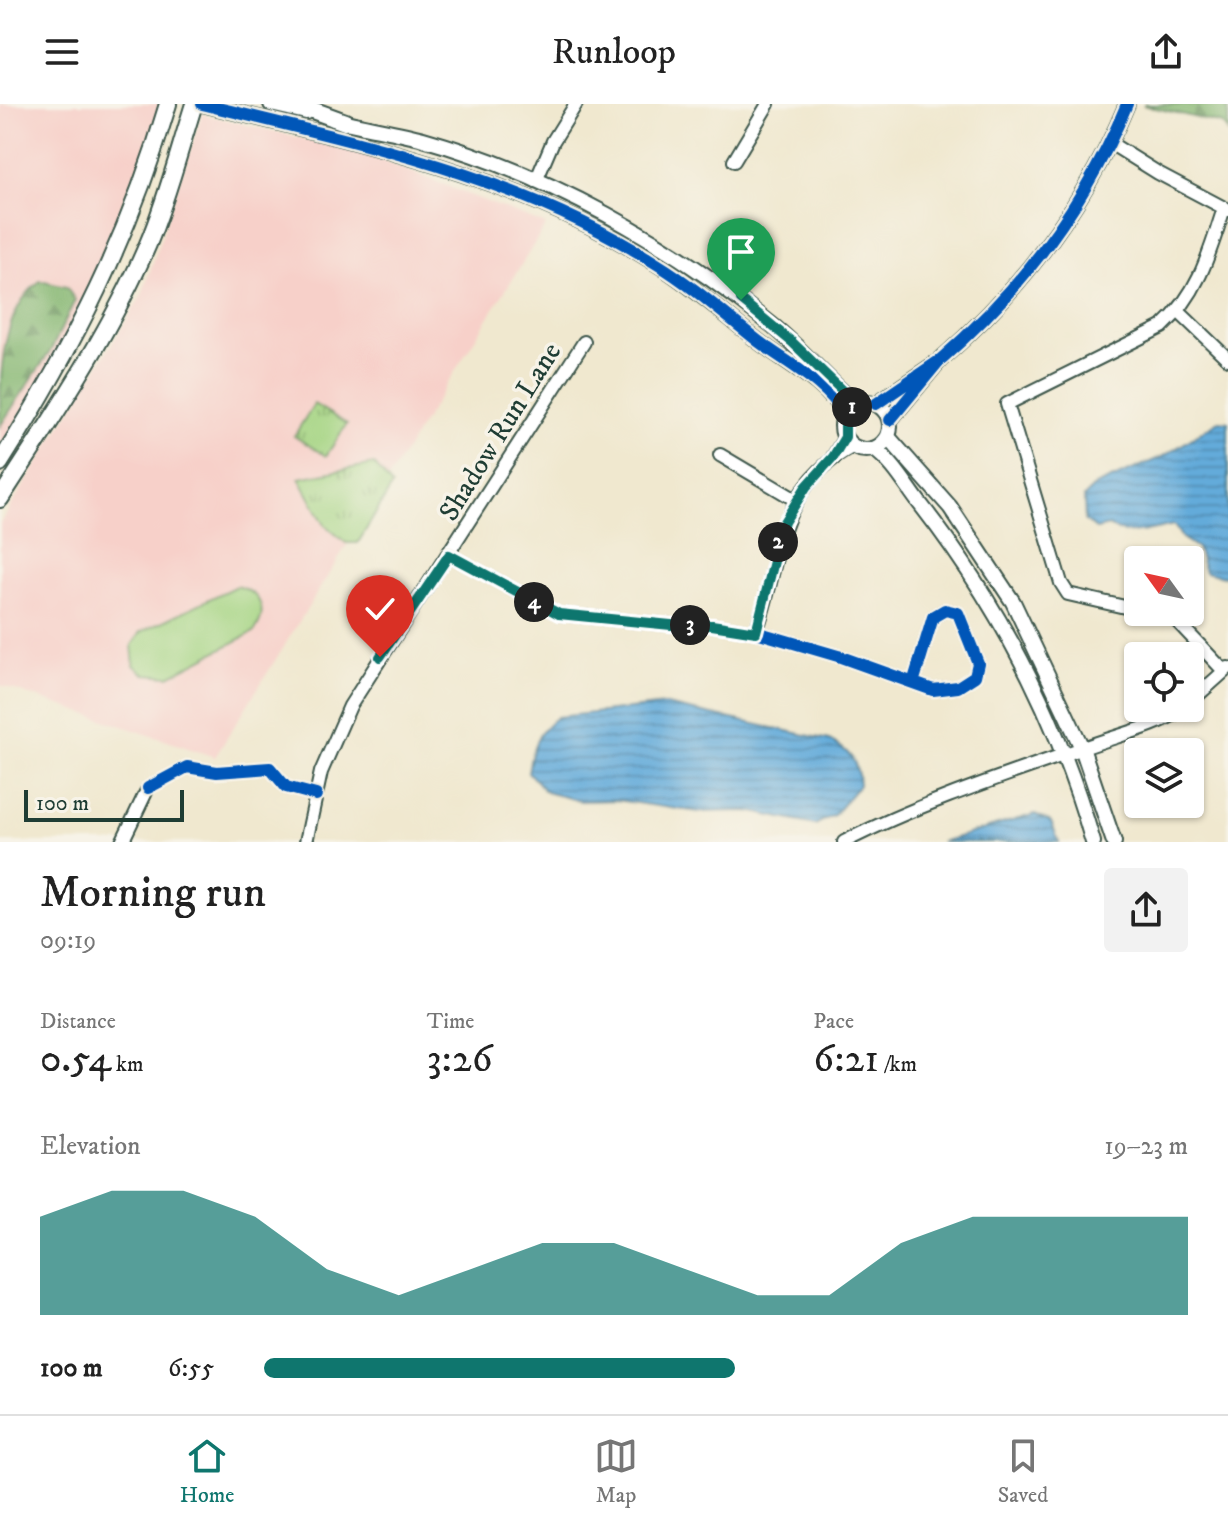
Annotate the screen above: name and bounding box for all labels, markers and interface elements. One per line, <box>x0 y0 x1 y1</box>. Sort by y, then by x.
icon: menu <box>40 30 84 74</box>
text: Runloop <box>552 30 676 75</box>
icon: share <box>1144 30 1188 74</box>
pin <box>707 218 775 300</box>
icon: arrive <box>719 230 763 274</box>
street label: Shadow Run Lane <box>431 336 569 527</box>
pin: 1 <box>832 387 872 427</box>
text: 1 <box>848 393 856 420</box>
pin: 2 <box>758 522 798 562</box>
text: 2 <box>773 528 783 555</box>
north arrow <box>1124 546 1204 626</box>
map controls <box>1124 546 1204 818</box>
pin <box>346 575 414 657</box>
pin: 4 <box>514 582 554 622</box>
icon: check <box>358 587 402 631</box>
text: 4 <box>528 588 540 615</box>
pin: 3 <box>670 605 710 645</box>
text: 3 <box>686 611 694 638</box>
button: locate <box>1124 642 1204 722</box>
button: layers <box>1124 738 1204 818</box>
scale bar <box>24 786 184 822</box>
text: 100 m <box>36 790 89 817</box>
text: Morning run <box>40 866 266 921</box>
button: share <box>1104 868 1188 952</box>
text: 09:19 <box>40 924 96 957</box>
text: Distance <box>40 1008 116 1035</box>
text: Time <box>427 1008 474 1035</box>
text: Pace <box>813 1008 854 1035</box>
text: 0.54 <box>40 1035 111 1085</box>
text: 3:26 <box>427 1035 492 1085</box>
text: 6:21 <box>813 1035 879 1085</box>
text: km <box>111 1051 143 1078</box>
text: /km <box>879 1051 917 1078</box>
text: Elevation <box>40 1130 141 1163</box>
text: 19–23 m <box>1104 1130 1188 1163</box>
text: 100 m <box>40 1352 103 1385</box>
text: 6:55 <box>168 1352 214 1385</box>
tab: Home <box>180 1434 234 1509</box>
tab: Map <box>594 1434 638 1509</box>
tab: Saved <box>998 1434 1048 1509</box>

